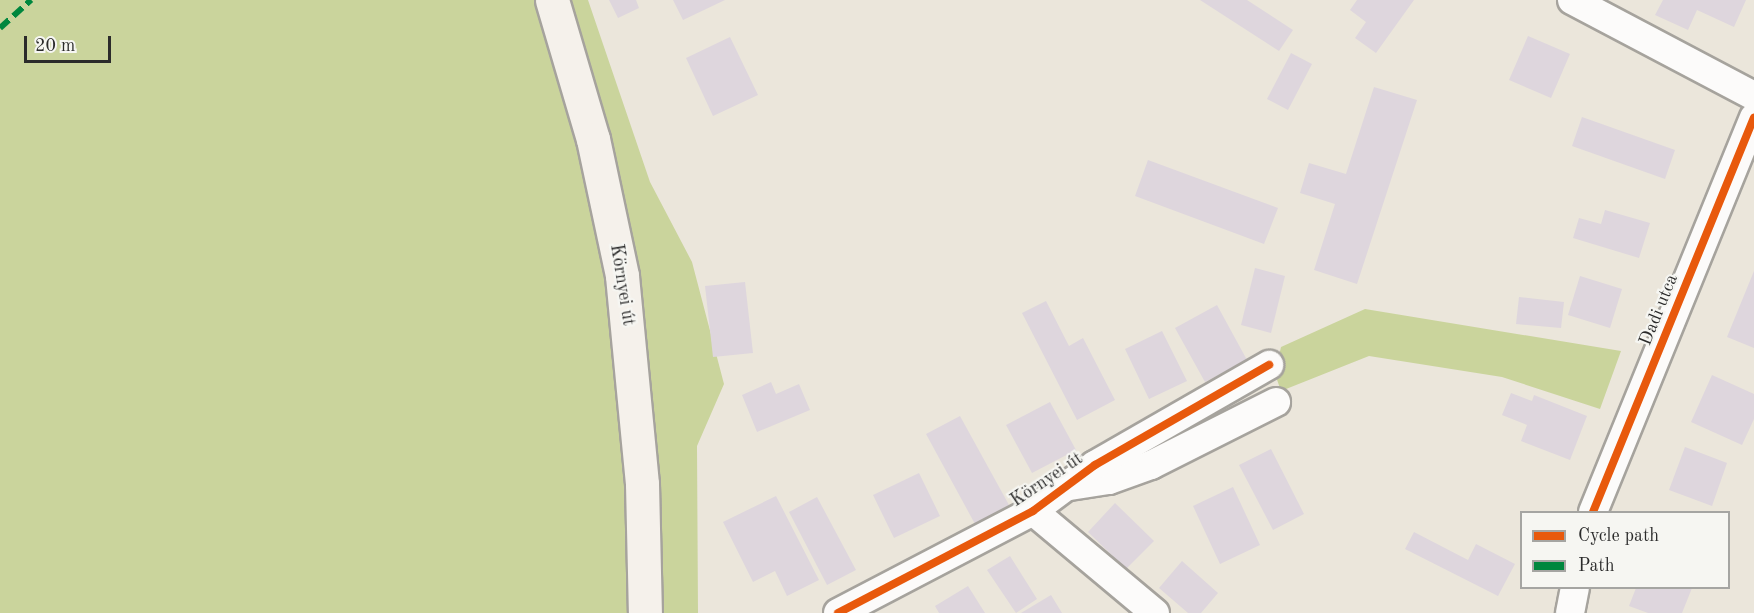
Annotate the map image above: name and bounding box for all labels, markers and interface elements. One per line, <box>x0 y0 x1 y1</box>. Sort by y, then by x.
scale bar <box>27 24 114 62</box>
text: 20 m <box>35 37 75 55</box>
street label: Környei út <box>605 243 639 327</box>
street label: Dadi utca <box>1635 271 1683 349</box>
street label: Környei út <box>1007 448 1087 512</box>
legend <box>1520 511 1730 589</box>
text: Cycle path <box>1578 527 1659 545</box>
text: Path <box>1578 557 1614 575</box>

